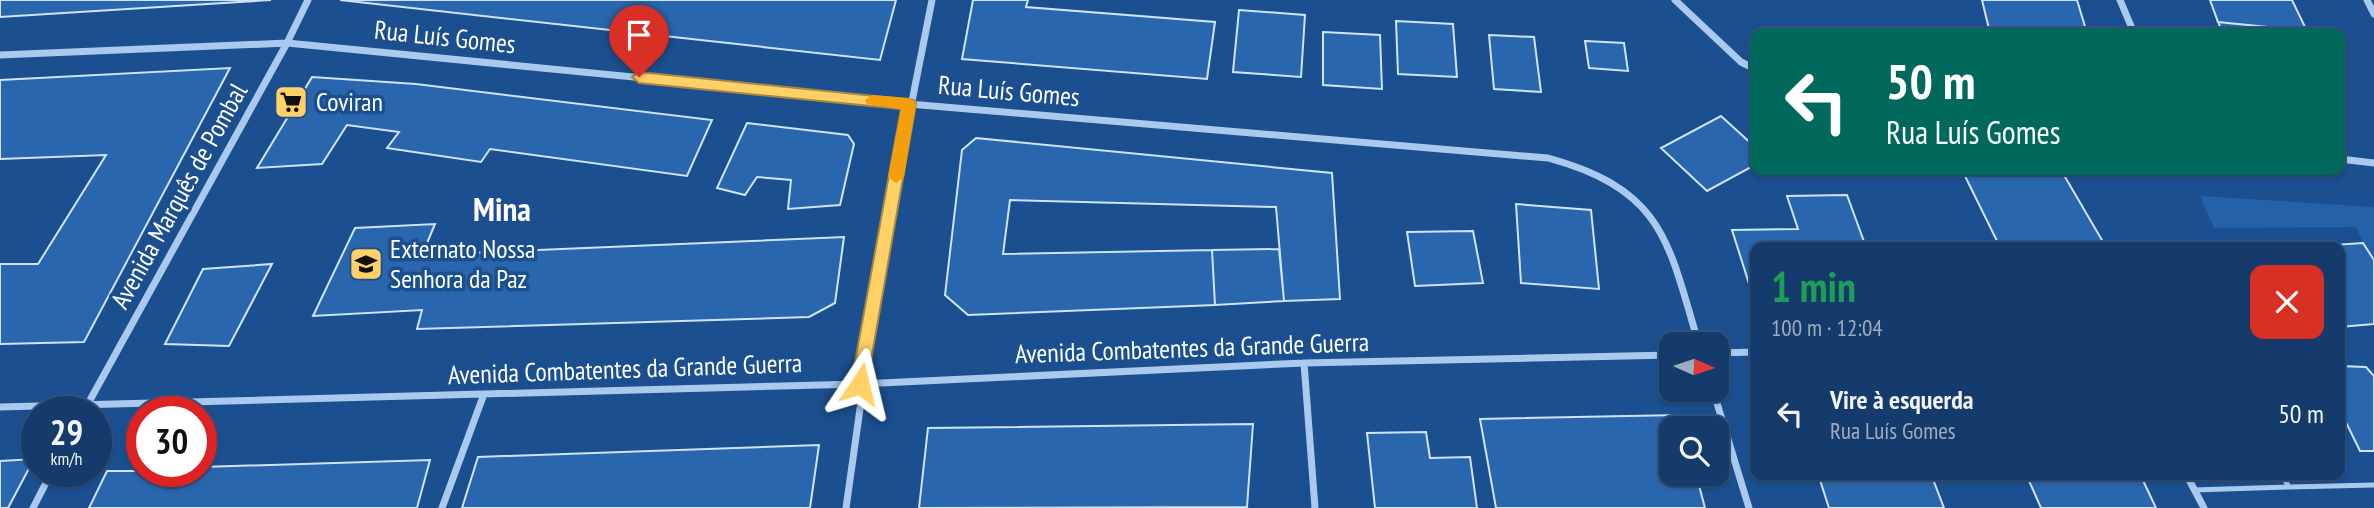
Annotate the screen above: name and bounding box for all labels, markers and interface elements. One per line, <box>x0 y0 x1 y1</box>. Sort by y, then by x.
pin <box>609 5 669 77</box>
street label: Rua Luís Gomes <box>373 13 517 60</box>
icon: arrive <box>620 16 658 54</box>
text: 50 m <box>1886 49 1975 113</box>
icon: left <box>1771 56 1862 147</box>
street label: Rua Luís Gomes <box>937 68 1081 113</box>
street label: Avenida Marquês de Pombal <box>103 77 254 314</box>
supermarket icon: Coviran <box>272 83 310 121</box>
place label: Coviran <box>316 85 383 118</box>
text: Rua Luís Gomes <box>1886 111 2061 153</box>
district label: Mina <box>473 187 531 230</box>
place label: Externato Nossa Senhora da Paz <box>390 232 535 295</box>
school or university icon: Externato Nossa Senhora da Paz <box>347 245 385 283</box>
text: 1 min <box>1771 259 1856 314</box>
button: close <box>2250 265 2324 339</box>
text: 100 m · 12:04 <box>1771 313 1883 342</box>
street label: Avenida Combatentes da Grande Guerra <box>1014 325 1370 370</box>
north arrow <box>1659 332 1729 402</box>
map controls <box>1659 332 1729 486</box>
street label: Avenida Combatentes da Grande Guerra <box>447 346 803 391</box>
position arrow <box>823 347 897 421</box>
text: Vire à esquerda <box>1830 383 1973 416</box>
icon: left <box>1771 395 1809 433</box>
speed limit sign: 30 <box>126 396 217 487</box>
text: 50 m <box>2278 397 2324 430</box>
text: 29 <box>50 409 83 455</box>
button: search <box>1659 416 1729 486</box>
text: Rua Luís Gomes <box>1830 416 1955 445</box>
text: km/h <box>51 447 82 470</box>

